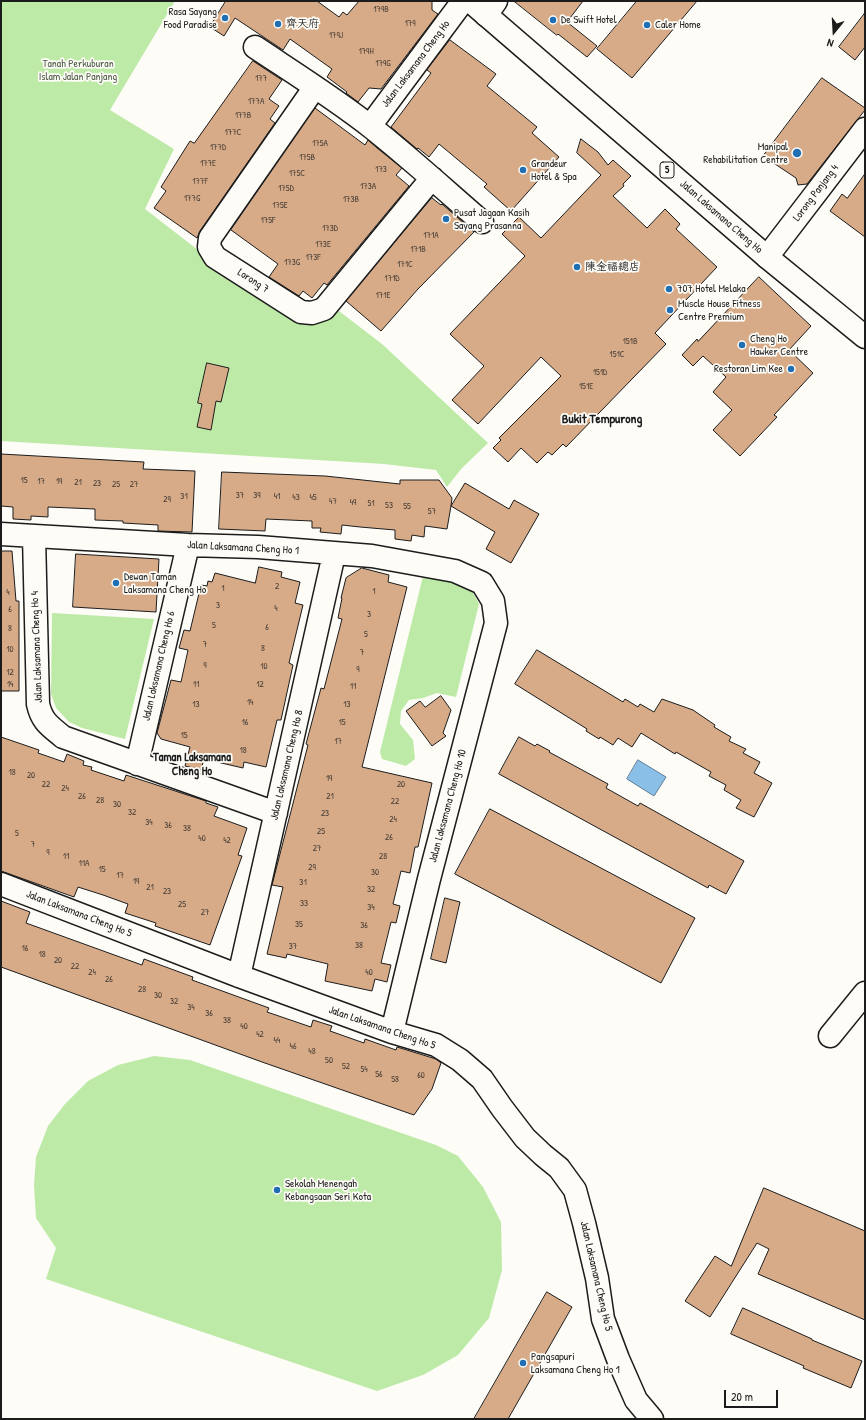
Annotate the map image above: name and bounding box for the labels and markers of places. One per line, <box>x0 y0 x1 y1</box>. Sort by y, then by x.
place label: Rasa Sayang Food Paradise <box>164 5 217 31</box>
marker: Rasa Sayang Food Paradise <box>220 13 230 23</box>
place label: De Swift Hotel <box>561 13 617 27</box>
marker: De Swift Hotel <box>548 15 558 25</box>
place label: 齊天府 <box>286 17 319 31</box>
place label: Caler Home <box>655 18 701 32</box>
marker: 齊天府 <box>273 19 283 29</box>
marker: Caler Home <box>642 20 652 30</box>
place label: Manipal Rehabilitation Centre <box>703 140 788 166</box>
marker: Manipal Rehabilitation Centre <box>791 147 803 159</box>
place label: Grandeur Hotel & Spa <box>531 157 577 183</box>
marker: Grandeur Hotel & Spa <box>518 165 528 175</box>
place label: Pusat Jagaan Kasih Sayang Prasanna <box>454 206 529 232</box>
marker: Pusat Jagaan Kasih Sayang Prasanna <box>441 214 451 224</box>
place label: 陳金福總店 <box>585 260 640 274</box>
marker: 陳金福總店 <box>572 262 582 272</box>
place label: 707 Hotel Melaka <box>677 282 746 296</box>
marker: 707 Hotel Melaka <box>664 284 674 294</box>
place label: Muscle House Fitness Centre Premium <box>678 297 761 323</box>
marker: Muscle House Fitness Centre Premium <box>665 305 675 315</box>
place label: Cheng Ho Hawker Centre <box>750 332 808 358</box>
marker: Cheng Ho Hawker Centre <box>737 340 747 350</box>
place label: Restoran Lim Kee <box>714 362 783 376</box>
marker: Restoran Lim Kee <box>786 364 796 374</box>
place label: Dewan Taman Laksamana Cheng Ho <box>124 570 206 596</box>
marker: Dewan Taman Laksamana Cheng Ho <box>111 578 121 588</box>
place label: Sekolah Menengah Kebangsaan Seri Kota <box>285 1177 371 1203</box>
marker: Sekolah Menengah Kebangsaan Seri Kota <box>272 1185 282 1195</box>
place label: Pangsapuri Laksamana Cheng Ho 1 <box>531 1350 620 1376</box>
marker: Pangsapuri Laksamana Cheng Ho 1 <box>518 1358 528 1368</box>

